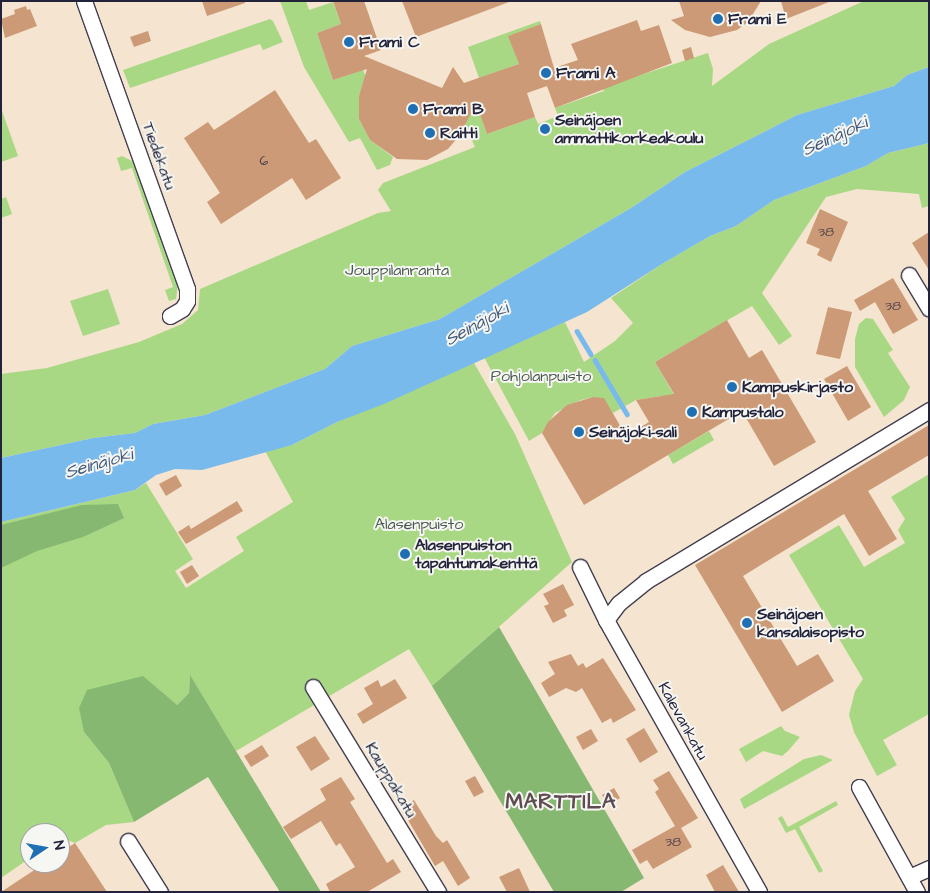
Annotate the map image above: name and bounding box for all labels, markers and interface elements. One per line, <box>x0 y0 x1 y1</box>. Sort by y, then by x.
place label: Frami E <box>728 9 787 29</box>
marker: Frami E <box>712 13 724 25</box>
place label: Frami C <box>359 32 420 52</box>
marker: Frami C <box>343 36 355 48</box>
place label: Frami A <box>556 63 616 83</box>
marker: Frami A <box>540 67 552 79</box>
place label: Frami B <box>423 99 484 119</box>
marker: Frami B <box>407 103 419 115</box>
place label: Seinäjoen ammattikorkeakoulu <box>555 110 703 148</box>
water label: Seinäjoki <box>799 113 871 161</box>
street label: Tiedekatu <box>138 120 180 192</box>
place label: Raitti <box>440 123 477 143</box>
marker: Seinäjoen ammattikorkeakoulu <box>539 123 551 135</box>
marker: Raitti <box>424 127 436 139</box>
house number: 6 <box>260 153 268 169</box>
house number: 38 <box>818 224 834 240</box>
park label: Jouppilanranta <box>345 260 449 280</box>
house number: 38 <box>885 298 901 314</box>
water label: Seinäjoki <box>441 299 513 351</box>
park label: Pohjolanpuisto <box>491 366 591 386</box>
place label: Kampuskirjasto <box>742 377 853 397</box>
marker: Kampuskirjasto <box>726 381 738 393</box>
place label: Kampustalo <box>702 402 783 422</box>
marker: Kampustalo <box>686 406 698 418</box>
place label: Seinäjoki-sali <box>589 422 677 442</box>
marker: Seinäjoki-sali <box>573 426 585 438</box>
water label: Seinäjoki <box>63 444 135 484</box>
park label: Alasenpuisto <box>375 514 463 534</box>
place label: Alasenpuiston tapahtumakenttä <box>415 535 537 573</box>
marker: Alasenpuiston tapahtumakenttä <box>399 548 411 560</box>
place label: Seinäjoen kansalaisopisto <box>757 604 864 642</box>
marker: Seinäjoen kansalaisopisto <box>741 617 753 629</box>
street label: Kalevankatu <box>654 679 712 763</box>
street label: Kauppakatu <box>361 739 421 821</box>
district label: MARTTILA <box>504 789 618 815</box>
north arrow <box>20 823 70 873</box>
house number: 38 <box>665 834 681 850</box>
text: N <box>48 839 69 851</box>

